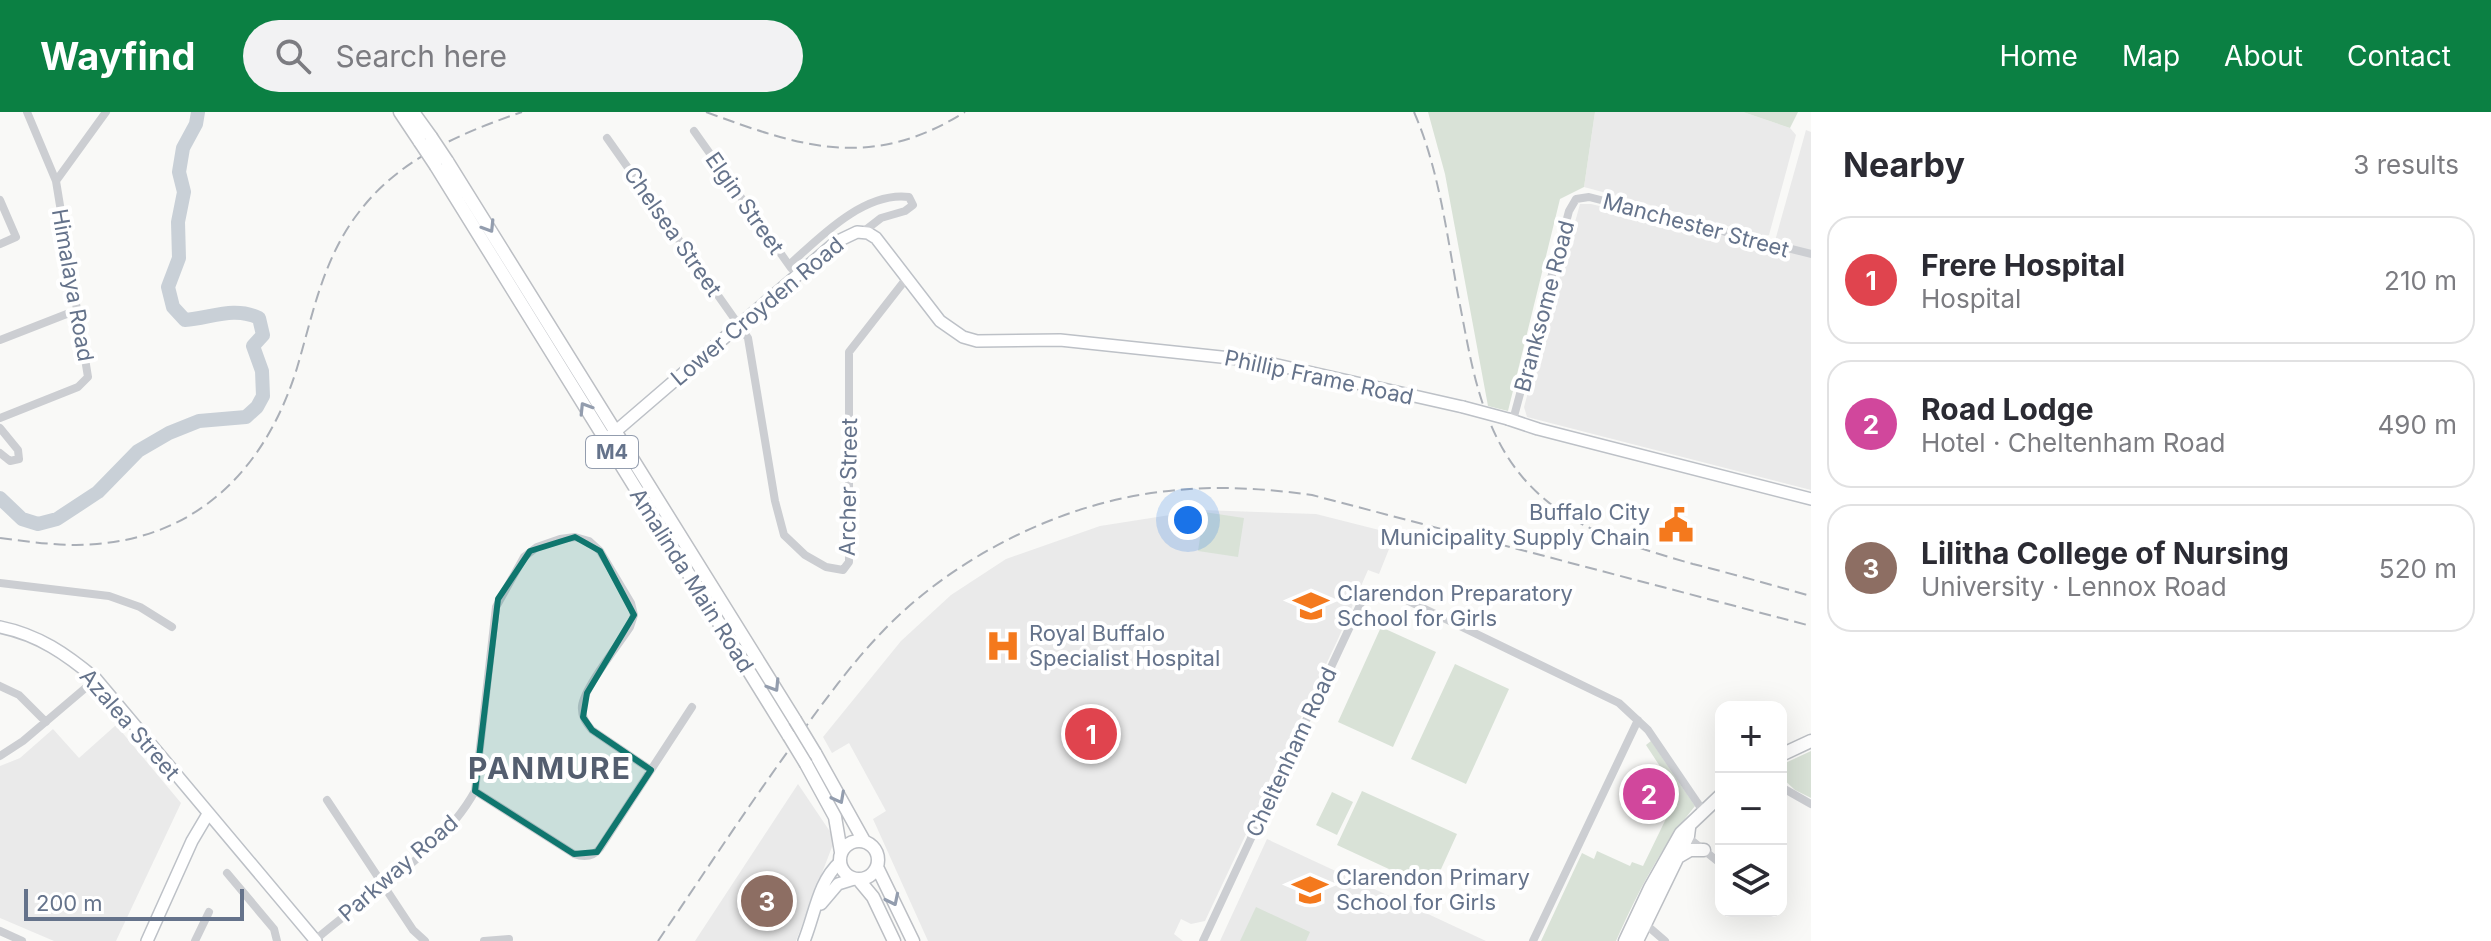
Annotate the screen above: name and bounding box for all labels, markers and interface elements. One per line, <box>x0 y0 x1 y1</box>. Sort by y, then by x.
search box <box>243 20 803 92</box>
text: Wayfind <box>40 33 195 79</box>
icon: search <box>271 34 315 78</box>
text: Search here <box>335 38 507 74</box>
text: Home <box>1999 39 2078 73</box>
text: Map <box>2122 39 2180 73</box>
text: About <box>2224 39 2303 73</box>
text: Contact <box>2347 39 2451 73</box>
text: Nearby <box>1843 144 1965 185</box>
street label: Elgin Street <box>700 147 790 259</box>
text: 3 results <box>2353 149 2459 180</box>
street label: Chelsea Street <box>619 161 727 301</box>
street label: Manchester Street <box>1600 188 1792 262</box>
street label: Himalaya Road <box>47 207 99 363</box>
one-way arrow <box>479 218 494 233</box>
street label: Branksome Road <box>1509 218 1579 394</box>
street label: Lower Croyden Road <box>665 231 849 391</box>
text: Frere Hospital <box>1921 247 2125 283</box>
text: 1 <box>1865 265 1877 296</box>
text: 210 m <box>2384 265 2457 296</box>
text: Hospital <box>1921 283 2021 314</box>
street label: Phillip Frame Road <box>1222 344 1416 410</box>
text: Road Lodge <box>1921 391 2094 427</box>
one-way arrow <box>580 402 595 417</box>
text: 2 <box>1863 409 1879 440</box>
text: 490 m <box>2378 409 2457 440</box>
street label: Archer Street <box>834 418 862 556</box>
text: Hotel · Cheltenham Road <box>1921 427 2225 458</box>
road number: M4 <box>586 436 638 468</box>
street label: Amalinda Main Road <box>625 483 759 677</box>
place label: Buffalo City Municipality Supply Chain <box>1380 499 1650 550</box>
your location <box>1168 500 1208 540</box>
public building icon: Buffalo City Municipality Supply Chain <box>1657 506 1695 544</box>
text: Lilitha College of Nursing <box>1921 535 2289 571</box>
text: 3 <box>1863 553 1879 584</box>
text: 520 m <box>2379 553 2457 584</box>
text: University · Lennox Road <box>1921 571 2227 602</box>
place label: Clarendon Preparatory School for Girls <box>1337 580 1573 631</box>
school or university icon: Clarendon Preparatory School for Girls <box>1292 587 1330 625</box>
place label: Royal Buffalo Specialist Hospital <box>1029 620 1220 671</box>
hospital icon: Royal Buffalo Specialist Hospital <box>984 627 1022 665</box>
street label: Azalea Street <box>75 663 185 785</box>
street label: Cheltenham Road <box>1240 663 1342 841</box>
one-way arrow <box>764 677 779 691</box>
map controls <box>1715 701 1787 917</box>
button: + <box>1715 701 1787 773</box>
pin: 1 <box>1065 704 1117 764</box>
district label: PANMURE <box>468 750 632 786</box>
pin: 2 <box>1623 764 1675 824</box>
button: − <box>1715 773 1787 845</box>
one-way arrow <box>829 789 845 803</box>
street label: Parkway Road <box>333 809 463 927</box>
button: layers <box>1715 845 1787 917</box>
place label: Clarendon Primary School for Girls <box>1336 864 1530 915</box>
pin: 3 <box>741 871 793 931</box>
school or university icon: Clarendon Primary School for Girls <box>1291 871 1329 909</box>
scale bar <box>24 885 244 921</box>
text: 200 m <box>36 890 103 916</box>
one-way arrow <box>883 892 899 907</box>

